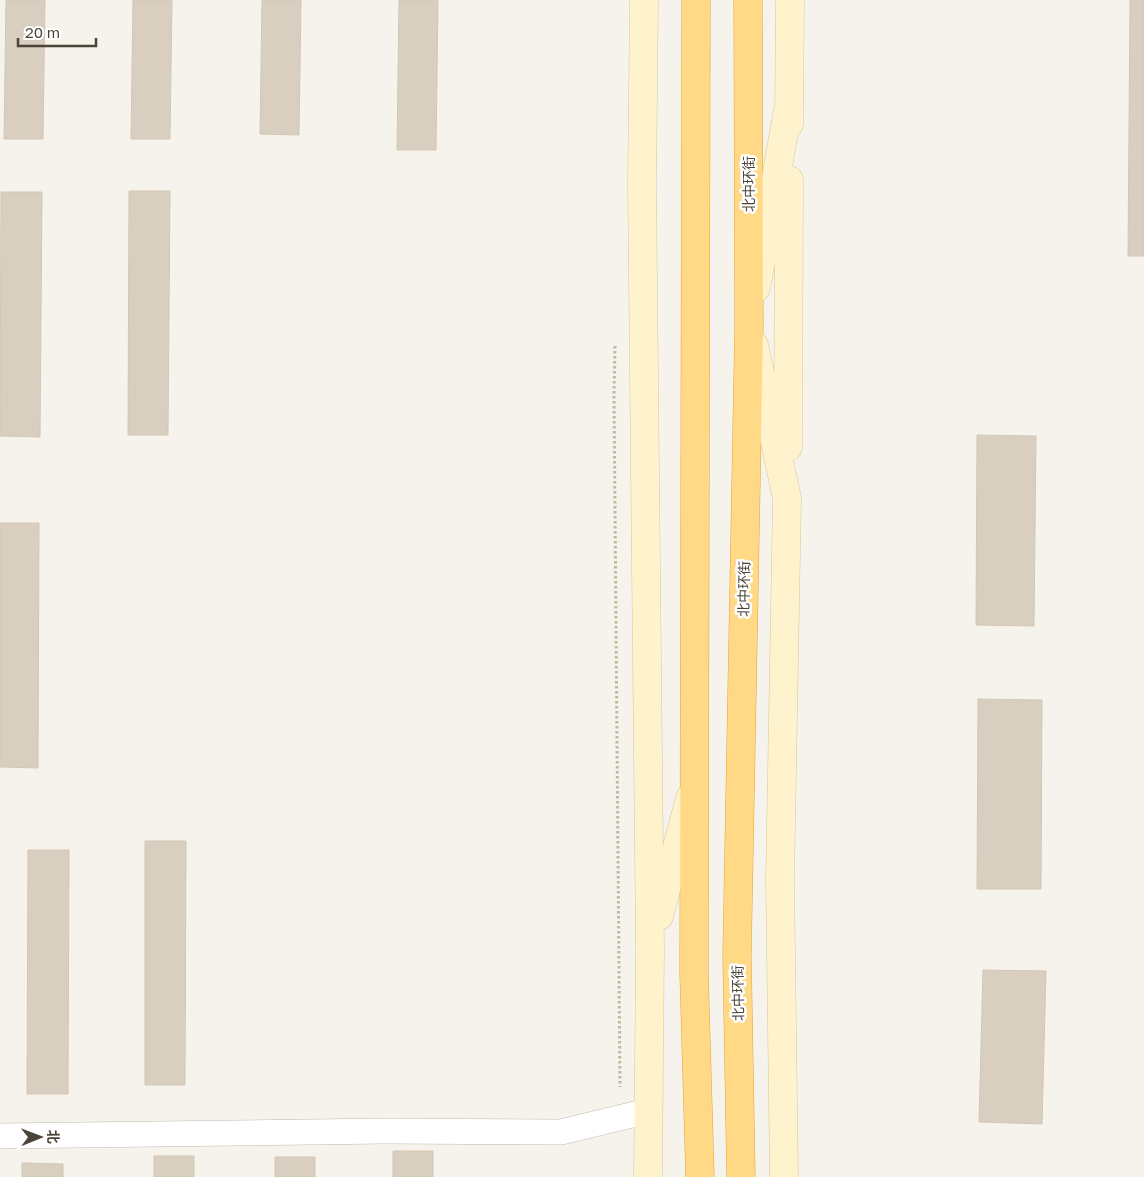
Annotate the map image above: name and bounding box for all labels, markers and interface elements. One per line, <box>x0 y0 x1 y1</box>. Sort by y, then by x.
scale bar <box>18 15 95 47</box>
text: 20 m <box>25 23 60 41</box>
street label: 北中环街 <box>740 156 757 212</box>
street label: 北中环街 <box>735 561 752 617</box>
street label: 北中环街 <box>729 965 746 1021</box>
north arrow <box>15 1112 65 1162</box>
text: 北 <box>45 1130 62 1144</box>

